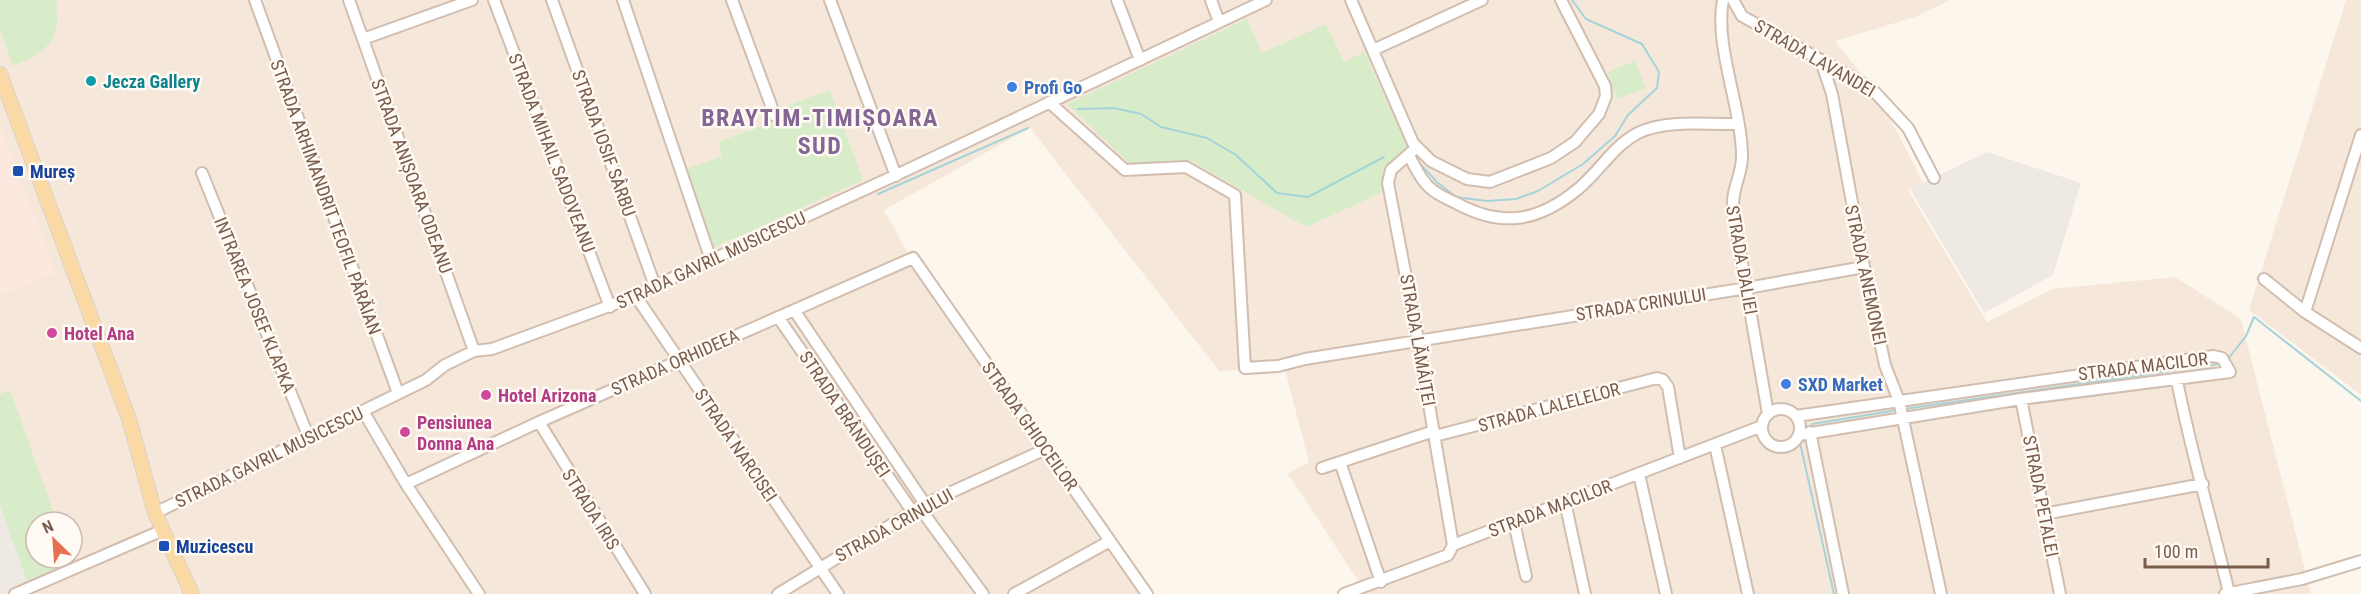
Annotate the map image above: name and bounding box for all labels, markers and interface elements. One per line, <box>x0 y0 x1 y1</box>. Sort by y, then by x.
street label: STRADA LAVANDEI <box>1751 15 1879 101</box>
street label: STRADA MIHAIL SADOVEANU <box>504 50 600 256</box>
street label: STRADA ARHIMANDRIT TEOFIL PĂRĂIAN <box>266 57 386 337</box>
street label: STRADA IOSIF SÂRBU <box>568 67 640 219</box>
place label: Jecza Gallery <box>103 71 200 92</box>
marker: Jecza Gallery <box>84 74 98 88</box>
street label: STRADA ANIȘOARA ODEANU <box>366 76 457 276</box>
place label: Profi Go <box>1024 77 1082 98</box>
marker: Profi Go <box>1005 80 1019 94</box>
district label: BRAYTIM-TIMIȘOARA SUD <box>701 104 939 160</box>
place label: Mureș <box>30 161 75 183</box>
marker: Mureș <box>11 164 25 178</box>
street label: STRADA ANEMONEI <box>1841 203 1891 347</box>
street label: STRADA DALIEI <box>1722 204 1762 316</box>
street label: STRADA GAVRIL MUSICESCU <box>613 207 809 313</box>
street label: INTRAREA JOSEF KLAPKA <box>210 214 300 396</box>
street label: STRADA LĂMÂIȚEI <box>1395 272 1440 408</box>
street label: STRADA CRINULUI <box>1574 283 1708 325</box>
place label: Hotel Ana <box>64 323 135 344</box>
street label: STRADA ORHIDEEA <box>608 324 743 400</box>
marker: Hotel Ana <box>45 326 59 340</box>
street label: STRADA BRÂNDUȘEI <box>794 347 895 482</box>
street label: STRADA MACILOR <box>2077 348 2209 384</box>
street label: STRADA GHIOCEILOR <box>978 358 1083 495</box>
place label: SXD Market <box>1798 374 1883 395</box>
marker: SXD Market <box>1779 377 1793 391</box>
street label: STRADA LALELELOR <box>1476 378 1623 436</box>
street label: STRADA NARCISEI <box>690 384 782 506</box>
place label: Hotel Arizona <box>498 385 596 406</box>
marker: Hotel Arizona <box>479 388 493 402</box>
street label: STRADA GAVRIL MUSICESCU <box>172 402 366 512</box>
place label: Pensiunea Donna Ana <box>417 412 494 454</box>
marker: Pensiunea Donna Ana <box>398 425 412 439</box>
street label: STRADA PETALEI <box>2019 433 2063 559</box>
street label: STRADA IRIS <box>558 465 624 553</box>
street label: STRADA MACILOR <box>1485 475 1615 541</box>
street label: STRADA CRINULUI <box>831 484 957 566</box>
north arrow <box>24 510 84 570</box>
text: N <box>39 516 56 538</box>
scale bar <box>2145 531 2268 569</box>
place label: Muzicescu <box>176 536 253 557</box>
marker: Muzicescu <box>157 539 171 553</box>
text: 100 m <box>2154 541 2198 562</box>

